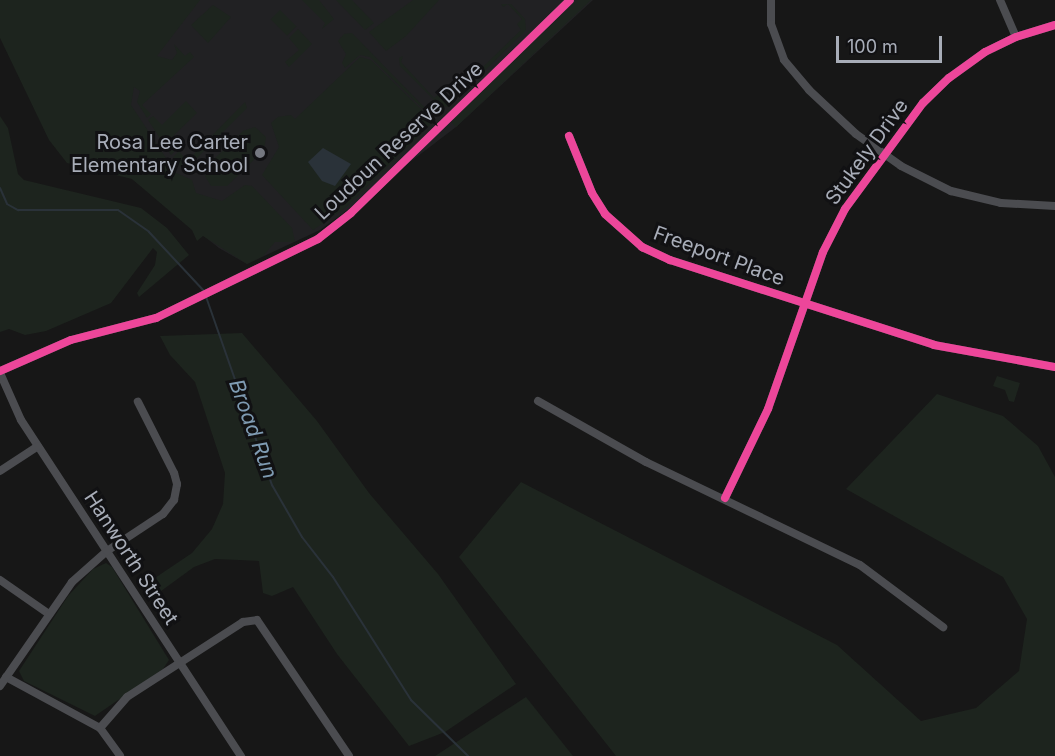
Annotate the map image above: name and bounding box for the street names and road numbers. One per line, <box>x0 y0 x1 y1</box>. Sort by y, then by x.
street label: Loudoun Reserve Drive <box>310 57 488 225</box>
street label: Stukely Drive <box>821 94 913 210</box>
street label: Freeport Place <box>650 221 788 291</box>
street label: Hanworth Street <box>79 487 183 629</box>

